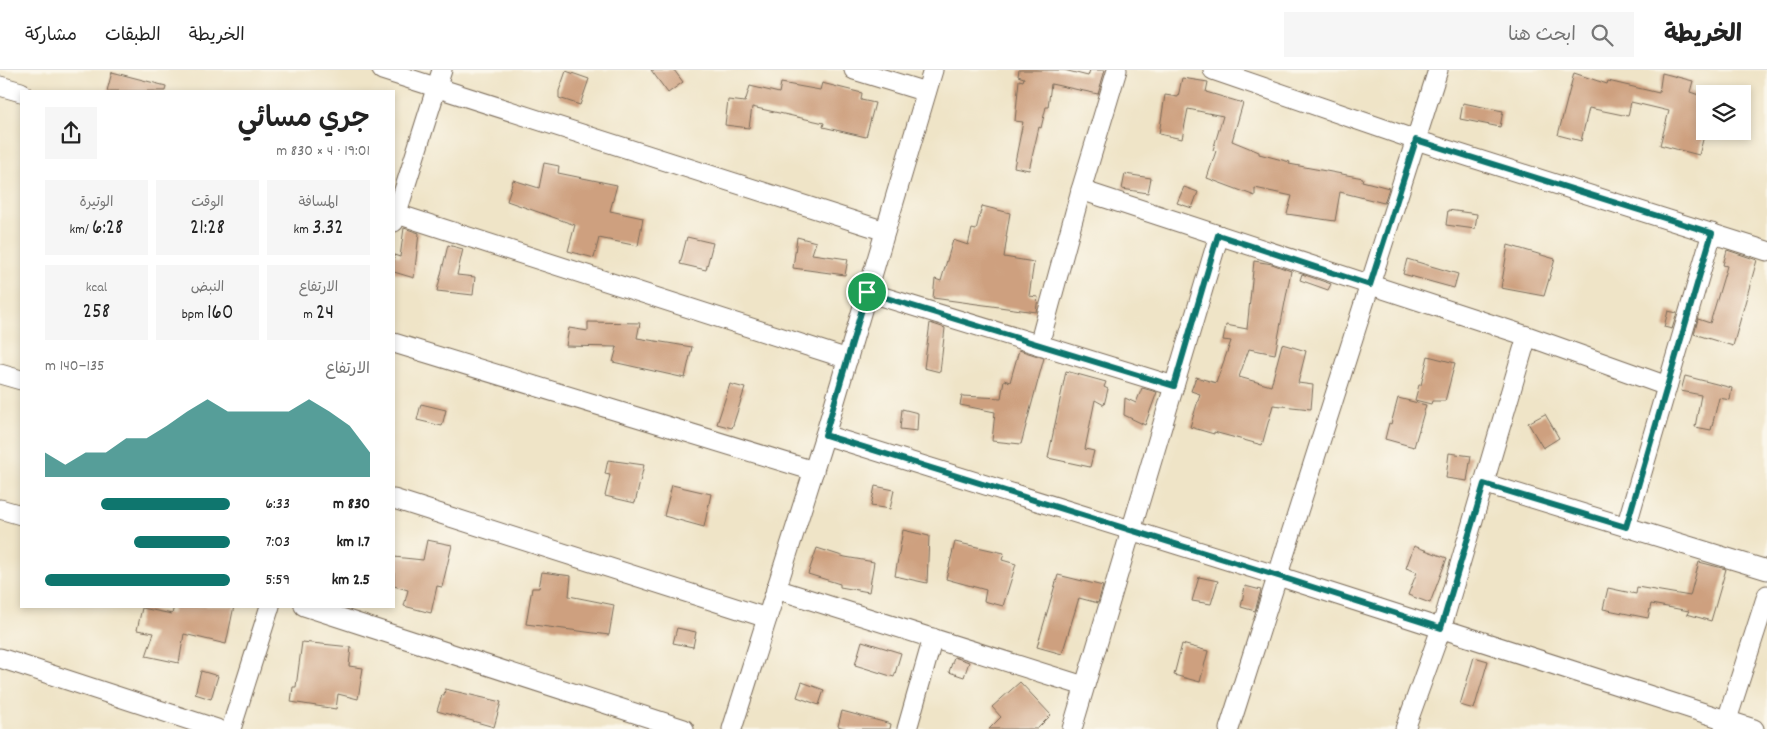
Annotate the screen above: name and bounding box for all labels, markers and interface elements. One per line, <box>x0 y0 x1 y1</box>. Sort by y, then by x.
search box <box>1284 12 1634 57</box>
text: الخريطة <box>1664 19 1742 53</box>
icon: search <box>1588 21 1616 49</box>
text: ابحث هنا <box>1508 23 1576 50</box>
text: مشاركة <box>25 24 77 49</box>
text: الطبقات <box>105 24 161 49</box>
text: الخريطة <box>189 24 245 49</box>
map controls <box>1696 85 1751 140</box>
button: layers <box>1696 85 1751 140</box>
text: جري مسائي <box>237 101 370 141</box>
button: share <box>45 107 97 159</box>
text: 19:01 · 4 × 830 m <box>276 140 370 163</box>
text: الوتيرة <box>80 193 113 213</box>
text: الوقت <box>191 193 224 213</box>
text: المسافة <box>299 193 338 213</box>
text: 6:28 <box>92 214 123 244</box>
text: 21:28 <box>190 214 225 244</box>
text: 3.32 <box>312 214 343 244</box>
text: /km <box>70 220 92 240</box>
text: km <box>294 220 312 240</box>
pin <box>846 271 888 313</box>
text: kcal <box>86 278 107 298</box>
text: النبض <box>191 278 224 298</box>
text: الارتفاع <box>299 278 338 298</box>
icon: arrive <box>853 278 881 306</box>
text: 258 <box>83 298 110 328</box>
text: 160 <box>207 299 233 329</box>
text: 24 <box>316 299 334 329</box>
text: bpm <box>182 305 207 325</box>
text: m <box>303 305 316 325</box>
text: 135–140 m <box>45 355 105 378</box>
text: الارتفاع <box>325 358 370 381</box>
text: 6:33 <box>265 493 290 516</box>
text: 830 m <box>333 493 370 516</box>
text: 7:03 <box>265 531 290 554</box>
text: 1.7 km <box>336 531 370 554</box>
text: 5:59 <box>265 569 290 592</box>
text: 2.5 km <box>332 569 370 592</box>

